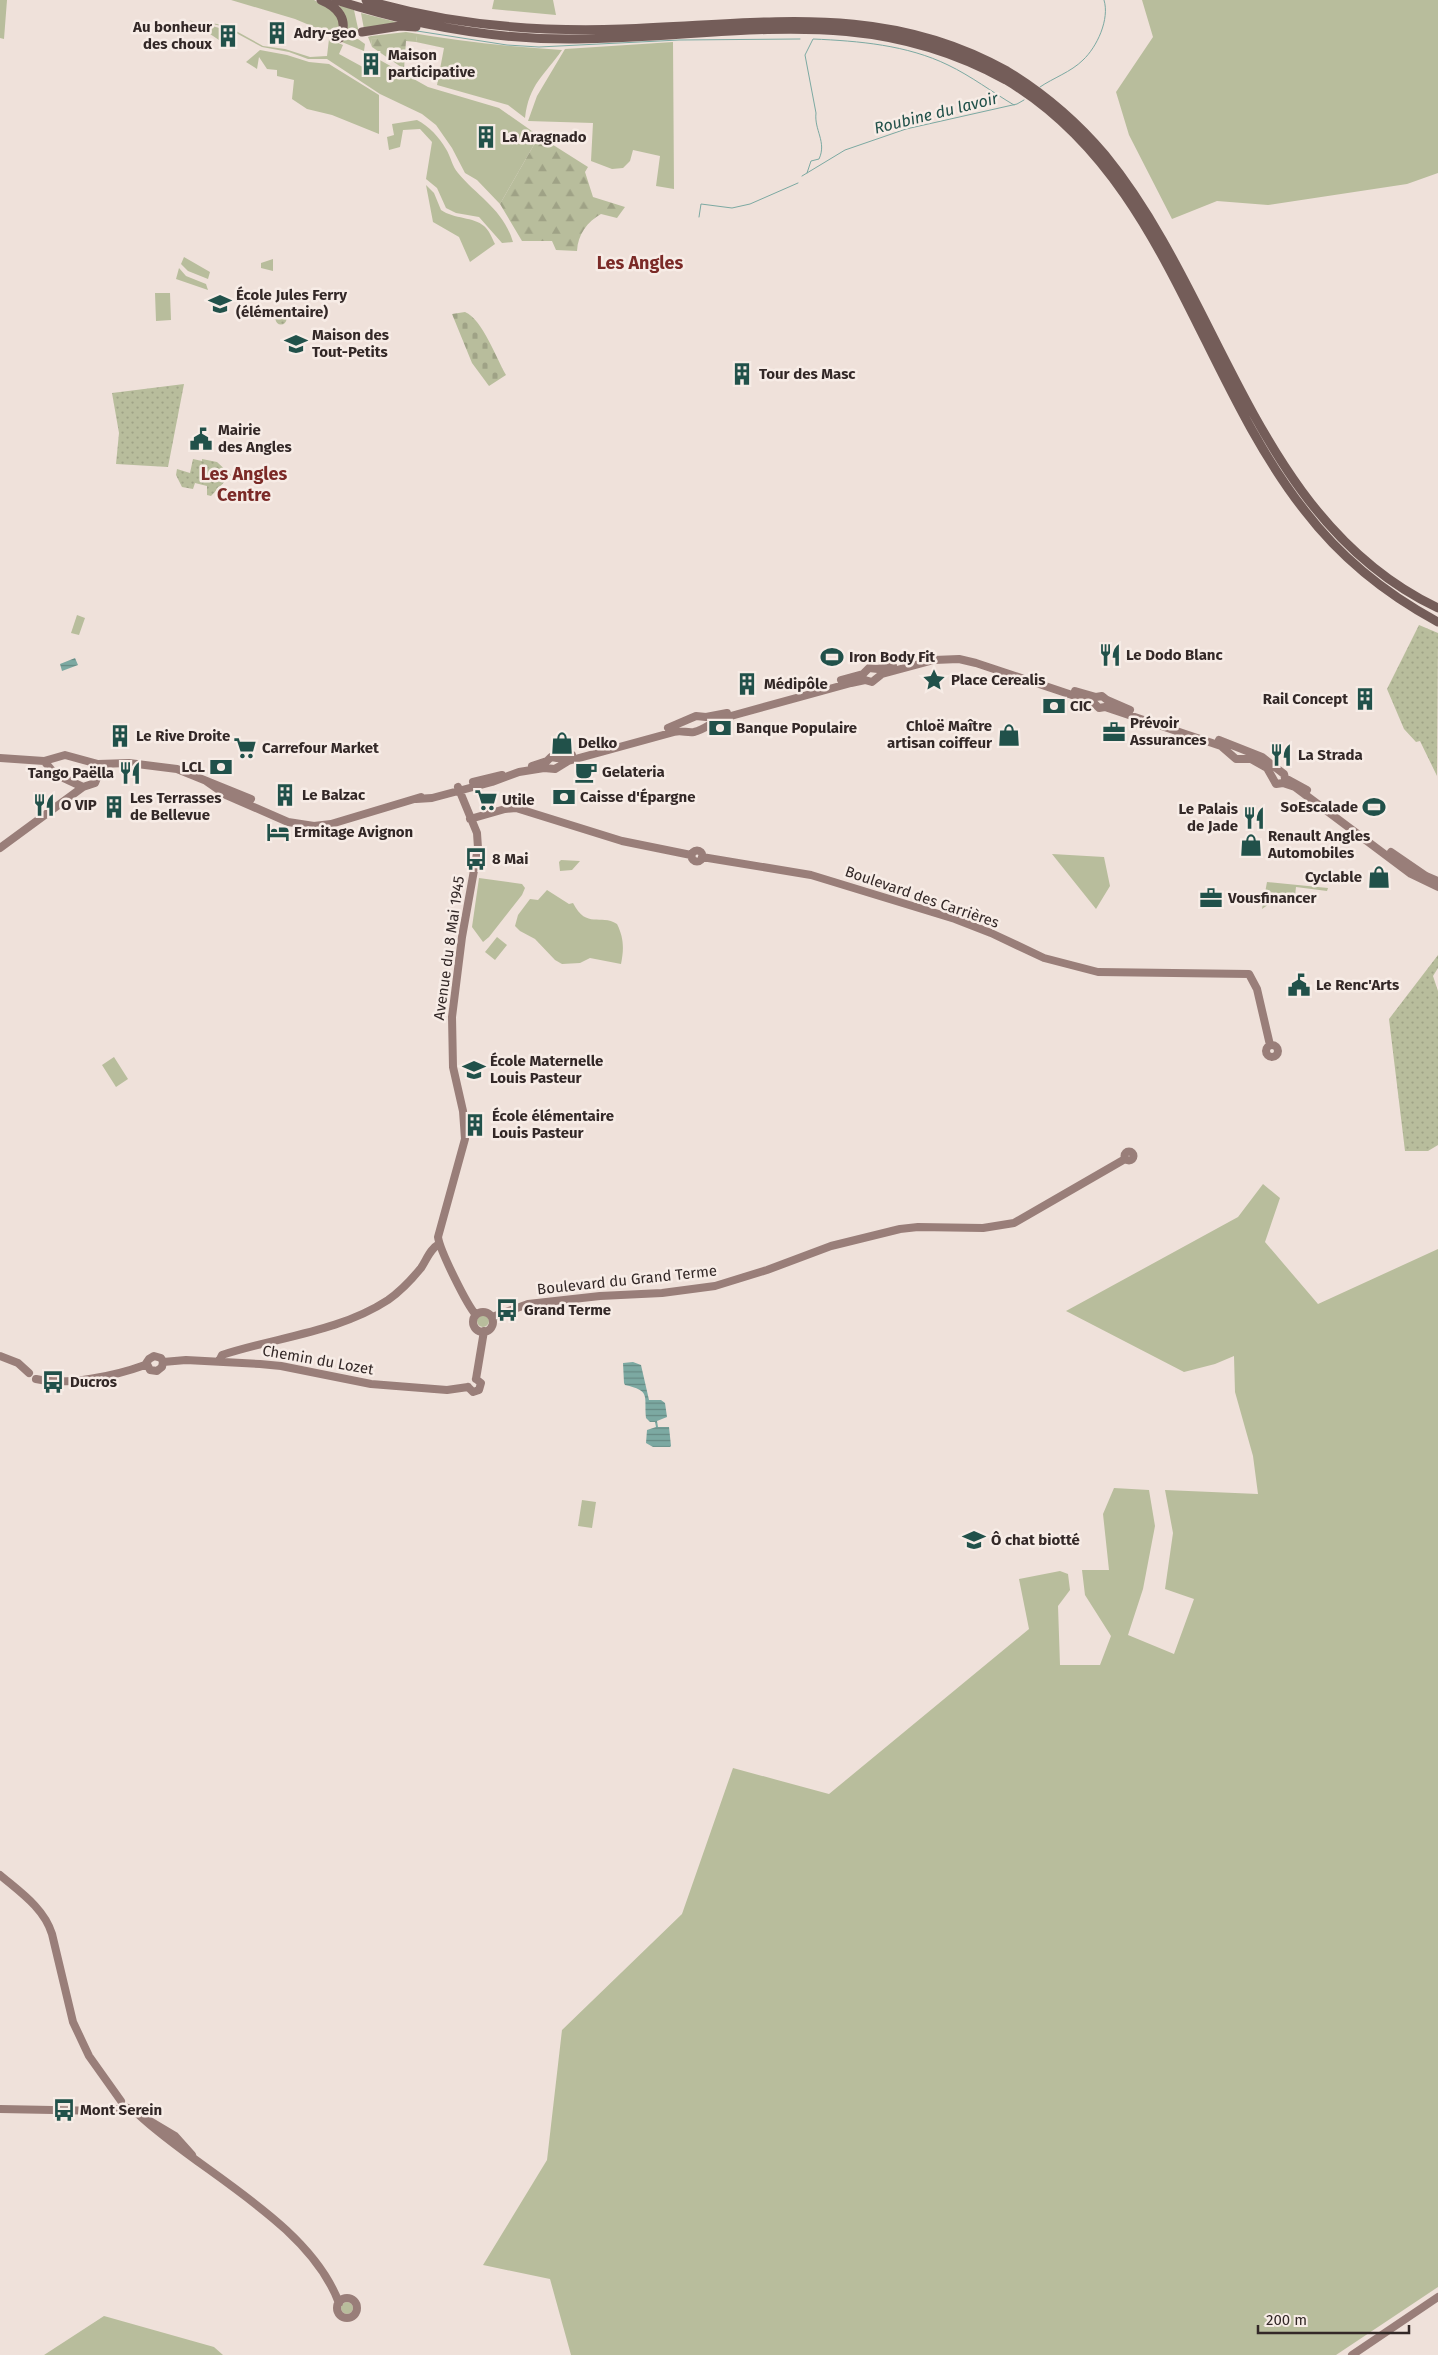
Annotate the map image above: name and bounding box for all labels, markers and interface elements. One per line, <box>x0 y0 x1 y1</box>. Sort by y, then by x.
place label: Au bonheur des choux <box>132 18 213 53</box>
building icon: Adry-geo <box>264 20 290 46</box>
building icon: Au bonheur des choux <box>215 23 241 49</box>
place label: Adry-geo <box>293 24 357 42</box>
place label: Maison participative <box>388 46 475 81</box>
building icon: Maison participative <box>358 51 384 77</box>
water label: Roubine du lavoir <box>872 88 1001 138</box>
building icon: La Aragnado <box>473 124 499 150</box>
place label: La Aragnado <box>502 128 587 146</box>
district label: Les Angles <box>597 252 684 274</box>
place label: École Jules Ferry (élémentaire) <box>236 286 347 321</box>
school or university icon: École Jules Ferry (élémentaire) <box>207 291 233 317</box>
place label: Maison des Tout-Petits <box>312 326 389 361</box>
school or university icon: Maison des Tout-Petits <box>283 331 309 357</box>
building icon: Tour des Masc <box>729 361 755 387</box>
place label: Tour des Masc <box>759 365 856 383</box>
place label: Mairie des Angles <box>218 421 292 456</box>
public building icon: Mairie des Angles <box>188 426 214 452</box>
district label: Les Angles Centre <box>201 463 288 506</box>
restaurant icon: Le Dodo Blanc <box>1097 642 1123 668</box>
sports icon: Iron Body Fit <box>819 644 845 670</box>
place label: Le Dodo Blanc <box>1126 646 1224 664</box>
place label: Iron Body Fit <box>849 648 935 666</box>
place icon: Place Cerealis <box>921 667 947 693</box>
building icon: Médipôle <box>734 671 760 697</box>
place label: Place Cerealis <box>951 671 1045 689</box>
place label: Médipôle <box>764 675 828 693</box>
building icon: Rail Concept <box>1352 686 1378 712</box>
place label: Rail Concept <box>1263 690 1348 708</box>
bank icon: CIC <box>1041 693 1067 719</box>
place label: CIC <box>1070 697 1092 715</box>
place label: Prévoir Assurances <box>1129 714 1207 749</box>
bank icon: Banque Populaire <box>707 715 733 741</box>
place label: Chloë Maître artisan coiffeur <box>887 717 993 752</box>
place label: Banque Populaire <box>736 719 857 737</box>
office icon: Prévoir Assurances <box>1101 719 1127 745</box>
shop icon: Chloë Maître artisan coiffeur <box>996 722 1022 748</box>
building icon: Le Rive Droite <box>107 723 133 749</box>
place label: Le Rive Droite <box>136 727 230 745</box>
shop icon: Delko <box>549 730 575 756</box>
place label: Delko <box>578 734 618 752</box>
supermarket icon: Carrefour Market <box>232 735 258 761</box>
place label: Carrefour Market <box>262 739 379 757</box>
restaurant icon: La Strada <box>1268 742 1294 768</box>
place label: La Strada <box>1298 746 1363 764</box>
bank icon: LCL <box>208 754 234 780</box>
place label: LCL <box>182 758 205 776</box>
cafe icon: Gelateria <box>573 759 599 785</box>
restaurant icon: Tango Paëlla <box>117 760 143 786</box>
place label: Gelateria <box>602 763 665 781</box>
place label: Tango Paëlla <box>28 764 114 782</box>
building icon: Le Balzac <box>272 782 298 808</box>
bank icon: Caisse d'Épargne <box>551 784 577 810</box>
place label: Le Balzac <box>302 786 366 804</box>
supermarket icon: Utile <box>473 787 499 813</box>
place label: Caisse d'Épargne <box>580 788 696 806</box>
place label: Les Terrasses de Bellevue <box>130 789 221 824</box>
place label: Utile <box>502 791 534 809</box>
restaurant icon: O VIP <box>31 792 57 818</box>
building icon: Les Terrasses de Bellevue <box>101 794 127 820</box>
sports icon: SoEscalade <box>1361 794 1387 820</box>
place label: O VIP <box>61 796 97 814</box>
place label: SoEscalade <box>1281 798 1358 816</box>
place label: Le Palais de Jade <box>1178 800 1238 835</box>
restaurant icon: Le Palais de Jade <box>1241 805 1267 831</box>
hotel icon: Ermitage Avignon <box>265 819 291 845</box>
place label: Ermitage Avignon <box>294 823 413 841</box>
place label: Renault Angles Automobiles <box>1267 827 1370 862</box>
shop icon: Renault Angles Automobiles <box>1238 832 1264 858</box>
bus stop icon: 8 Mai <box>463 846 489 872</box>
place label: 8 Mai <box>492 850 529 868</box>
street label: Boulevard des Carrières <box>843 862 1001 932</box>
shop icon: Cyclable <box>1366 864 1392 890</box>
place label: Cyclable <box>1305 868 1362 886</box>
street label: Avenue du 8 Mai 1945 <box>430 875 468 1021</box>
office icon: Vousfinancer <box>1198 885 1224 911</box>
place label: Vousfinancer <box>1227 889 1317 907</box>
public building icon: Le Renc'Arts <box>1286 972 1312 998</box>
place label: Le Renc'Arts <box>1316 976 1399 994</box>
place label: École Maternelle Louis Pasteur <box>490 1052 603 1087</box>
school or university icon: École Maternelle Louis Pasteur <box>461 1057 487 1083</box>
place label: École élémentaire Louis Pasteur <box>492 1107 614 1142</box>
building icon: École élémentaire Louis Pasteur <box>462 1112 488 1138</box>
street label: Boulevard du Grand Terme <box>536 1262 718 1298</box>
bus stop icon: Grand Terme <box>494 1297 520 1323</box>
place label: Grand Terme <box>524 1301 611 1319</box>
street label: Chemin du Lozet <box>261 1341 376 1379</box>
bus stop icon: Ducros <box>40 1369 66 1395</box>
place label: Ducros <box>70 1373 117 1391</box>
school or university icon: Ô chat biotté <box>961 1527 987 1553</box>
place label: Ô chat biotté <box>991 1531 1080 1549</box>
bus stop icon: Mont Serein <box>51 2097 77 2123</box>
place label: Mont Serein <box>80 2101 162 2119</box>
scale bar <box>1258 2302 1409 2334</box>
text: 200 m <box>1266 2311 1307 2329</box>

